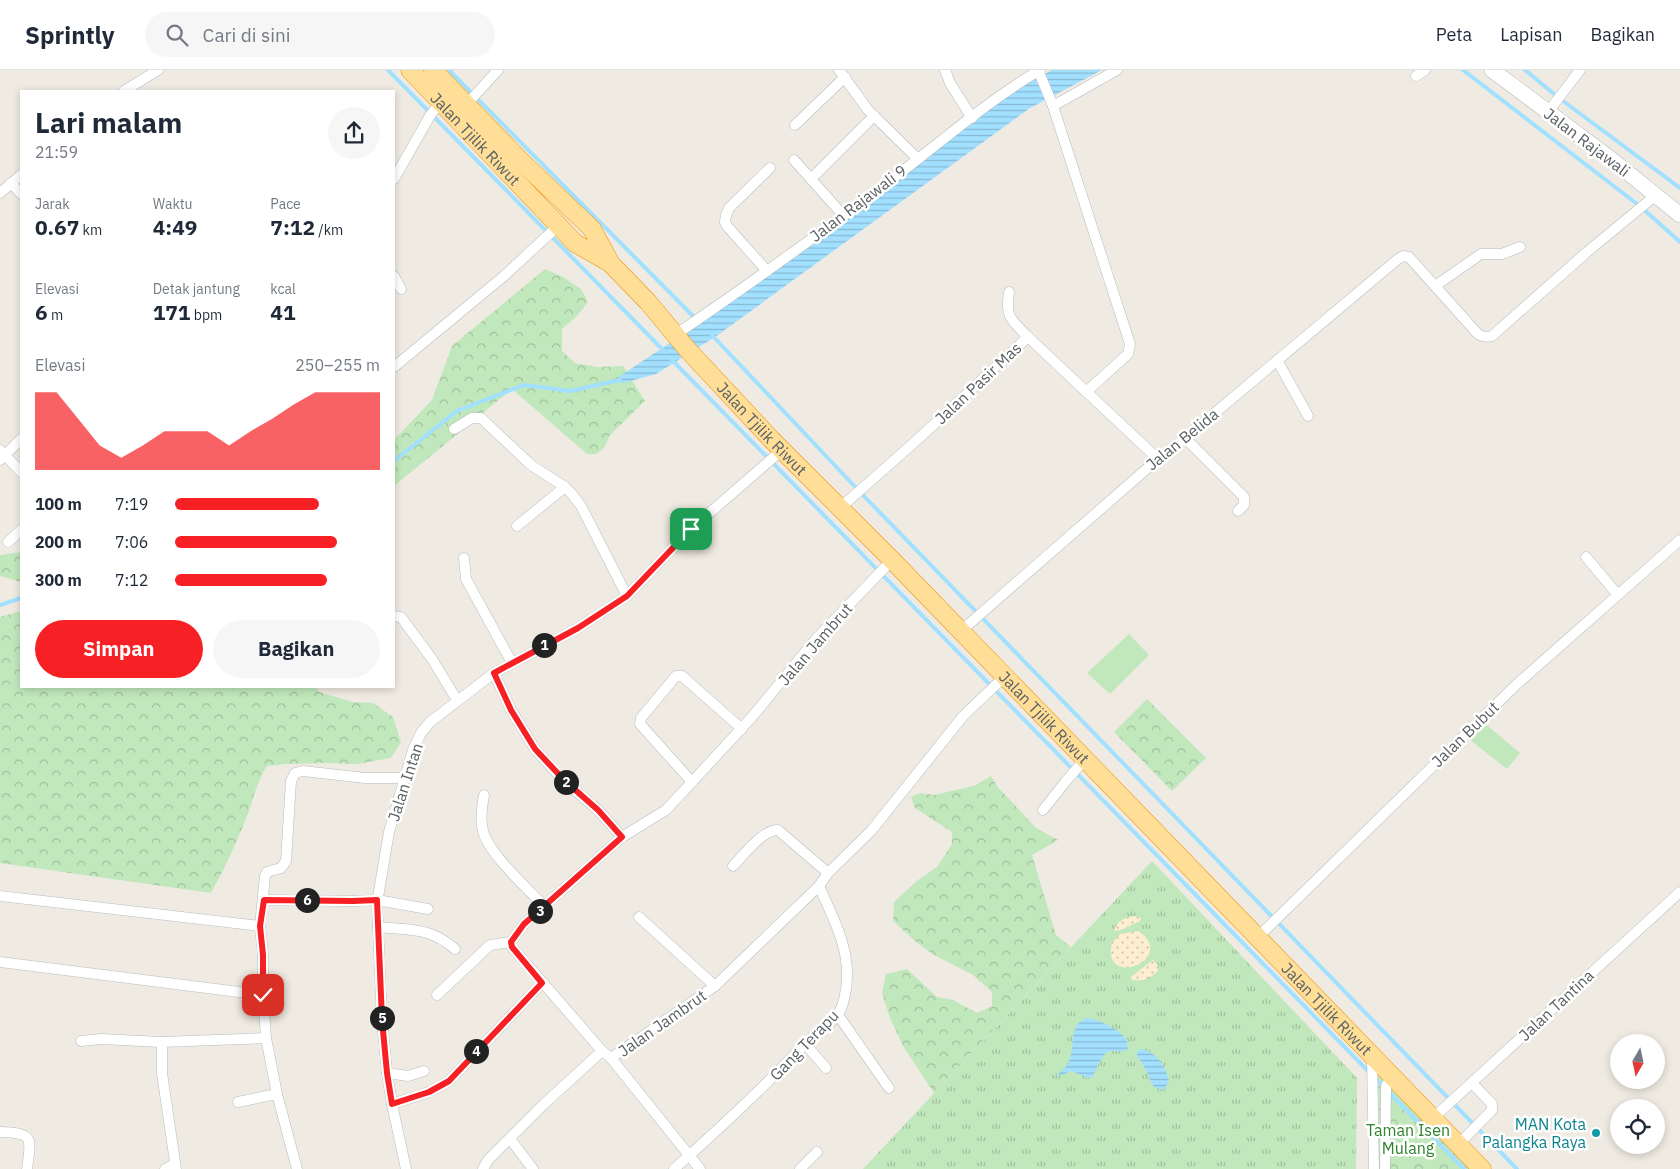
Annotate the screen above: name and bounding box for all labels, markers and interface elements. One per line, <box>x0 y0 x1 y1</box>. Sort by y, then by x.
search box <box>145 12 495 57</box>
text: Sprintly <box>25 19 115 51</box>
icon: search <box>163 21 191 49</box>
text: Cari di sini <box>203 23 291 47</box>
text: Peta <box>1436 23 1472 46</box>
text: Lapisan <box>1500 23 1562 46</box>
text: Bagikan <box>1590 23 1655 46</box>
street label: Jalan Tjilik Riwut <box>426 88 525 190</box>
street label: Jalan Rajawali <box>1540 103 1634 181</box>
text: Lari malam <box>35 104 182 141</box>
button: share <box>328 107 380 159</box>
text: 21:59 <box>35 142 78 162</box>
street label: Jalan Rajawali 9 <box>806 160 910 246</box>
text: Jarak <box>35 195 70 213</box>
text: Waktu <box>153 195 193 213</box>
text: Pace <box>270 195 301 213</box>
text: 0.67 <box>35 213 79 241</box>
text: 4:49 <box>153 213 197 241</box>
text: 7:12 <box>270 213 315 241</box>
text: km <box>79 221 102 239</box>
text: /km <box>315 221 343 239</box>
text: Elevasi <box>35 280 79 298</box>
text: Detak jantung <box>153 280 240 298</box>
text: kcal <box>270 280 296 298</box>
text: 6 <box>35 298 48 326</box>
text: 171 <box>153 298 190 326</box>
text: 41 <box>270 298 296 326</box>
text: m <box>48 306 63 324</box>
text: bpm <box>190 306 222 324</box>
street label: Jalan Pasir Mas <box>930 338 1026 428</box>
text: Elevasi <box>35 355 85 375</box>
text: 250–255 m <box>295 355 380 375</box>
street label: Jalan Tjilik Riwut <box>713 378 811 479</box>
street label: Jalan Belida <box>1142 403 1223 474</box>
text: 100 m <box>35 494 82 514</box>
text: 7:19 <box>115 494 148 514</box>
pin <box>670 508 712 550</box>
icon: arrive <box>677 515 705 543</box>
text: 200 m <box>35 532 82 552</box>
text: 7:06 <box>115 532 148 552</box>
text: 300 m <box>35 570 82 590</box>
text: 7:12 <box>115 570 148 590</box>
street label: Jalan Jambrut <box>774 599 856 689</box>
button: Simpan <box>35 620 203 678</box>
button: Bagikan <box>213 620 380 678</box>
pin: 1 <box>532 632 556 658</box>
text: 1 <box>540 636 549 654</box>
street label: Jalan Tjilik Riwut <box>995 667 1094 768</box>
street label: Jalan Bubut <box>1427 697 1503 771</box>
street label: Jalan Intan <box>383 740 427 824</box>
pin: 2 <box>554 770 578 794</box>
text: 2 <box>562 773 571 791</box>
pin: 6 <box>294 888 320 912</box>
text: 6 <box>303 891 312 909</box>
pin: 3 <box>528 898 552 924</box>
text: 3 <box>536 902 545 920</box>
street label: Jalan Tjilik Riwut <box>1277 958 1376 1059</box>
street label: Jalan Tantina <box>1514 965 1598 1045</box>
pin <box>242 974 284 1016</box>
icon: check <box>249 981 277 1009</box>
street label: Jalan Jambrut <box>614 985 710 1061</box>
street label: Gang Terapu <box>765 1005 843 1085</box>
pin: 5 <box>370 1006 394 1030</box>
text: 5 <box>378 1009 387 1027</box>
north arrow <box>1610 1034 1665 1089</box>
map controls <box>1610 1034 1665 1154</box>
pin: 4 <box>464 1038 488 1064</box>
text: 4 <box>472 1042 481 1060</box>
button: locate <box>1610 1099 1665 1154</box>
place label: MAN Kota Palangka Raya <box>1482 1114 1586 1152</box>
park label: Taman Isen Mulang <box>1366 1120 1450 1158</box>
marker: MAN Kota Palangka Raya <box>1590 1127 1602 1139</box>

